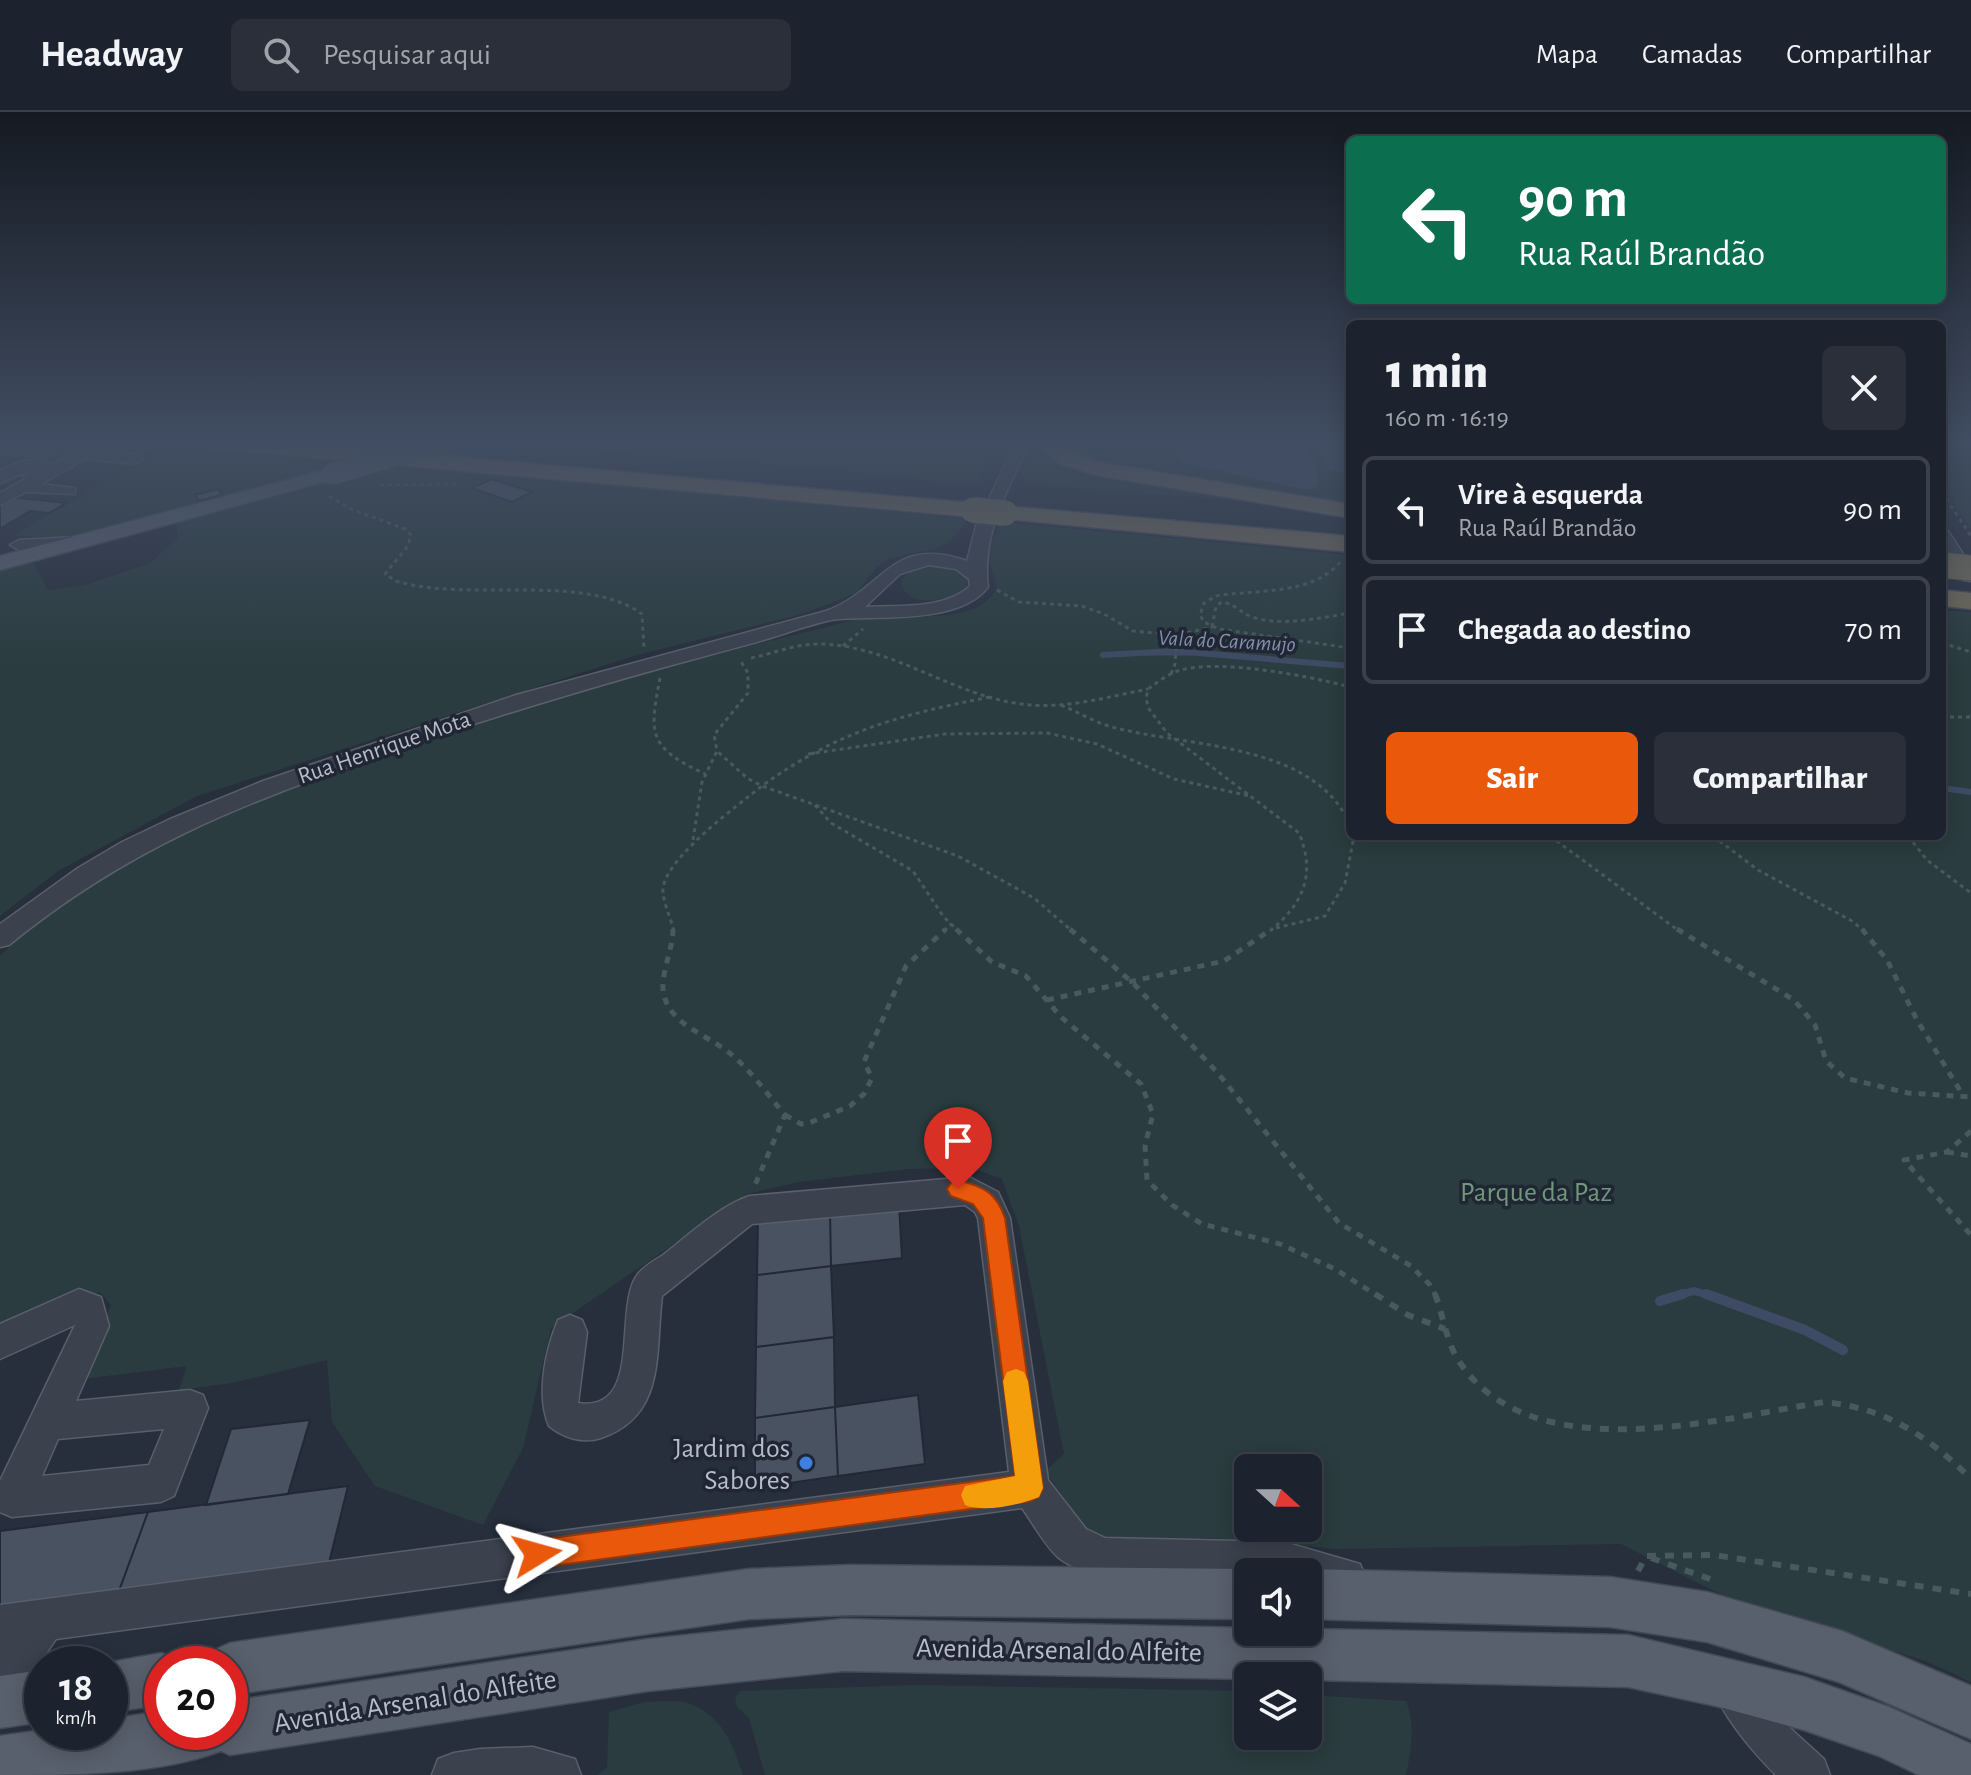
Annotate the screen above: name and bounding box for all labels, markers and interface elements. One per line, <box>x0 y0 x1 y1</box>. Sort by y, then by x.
search box <box>231 19 791 91</box>
icon: search <box>259 33 303 77</box>
text: Headway <box>40 36 183 74</box>
text: Pesquisar aqui <box>323 40 491 70</box>
text: Mapa <box>1536 41 1598 69</box>
text: Camadas <box>1642 41 1742 69</box>
text: Compartilhar <box>1786 41 1931 69</box>
icon: left <box>1386 168 1490 272</box>
text: 90 m <box>1518 171 1628 227</box>
text: Rua Raúl Brandão <box>1518 236 1765 272</box>
button: close <box>1822 346 1906 430</box>
text: 1 min <box>1386 349 1488 397</box>
text: 160 m · 16:19 <box>1386 405 1509 431</box>
text: Vire à esquerda <box>1458 480 1643 510</box>
icon: left <box>1390 488 1434 532</box>
text: 90 m <box>1843 495 1902 525</box>
text: Rua Raúl Brandão <box>1458 515 1637 541</box>
icon: arrive <box>1390 608 1434 652</box>
text: Chegada ao destino <box>1458 615 1691 645</box>
text: 70 m <box>1845 615 1902 645</box>
water label: Vala do Caramujo <box>1158 626 1296 656</box>
street label: Rua Henrique Mota <box>295 707 474 789</box>
button: Sair <box>1386 732 1638 824</box>
button: Compartilhar <box>1654 732 1906 824</box>
pin <box>924 1107 992 1189</box>
icon: arrive <box>936 1119 980 1163</box>
park label: Parque da Paz <box>1460 1179 1612 1207</box>
place label: Jardim dos Sabores <box>673 1435 790 1495</box>
marker: Jardim dos Sabores <box>797 1454 815 1472</box>
north arrow <box>1234 1454 1322 1542</box>
map controls <box>1234 1454 1322 1750</box>
position arrow <box>495 1512 579 1596</box>
button: sound <box>1234 1558 1322 1646</box>
street label: Avenida Arsenal do Alfeite <box>916 1635 1202 1667</box>
speed limit sign: 20 <box>144 1646 248 1750</box>
button: layers <box>1234 1662 1322 1750</box>
street label: Avenida Arsenal do Alfeite <box>272 1666 559 1738</box>
text: 18 <box>59 1668 93 1708</box>
text: km/h <box>55 1708 97 1728</box>

